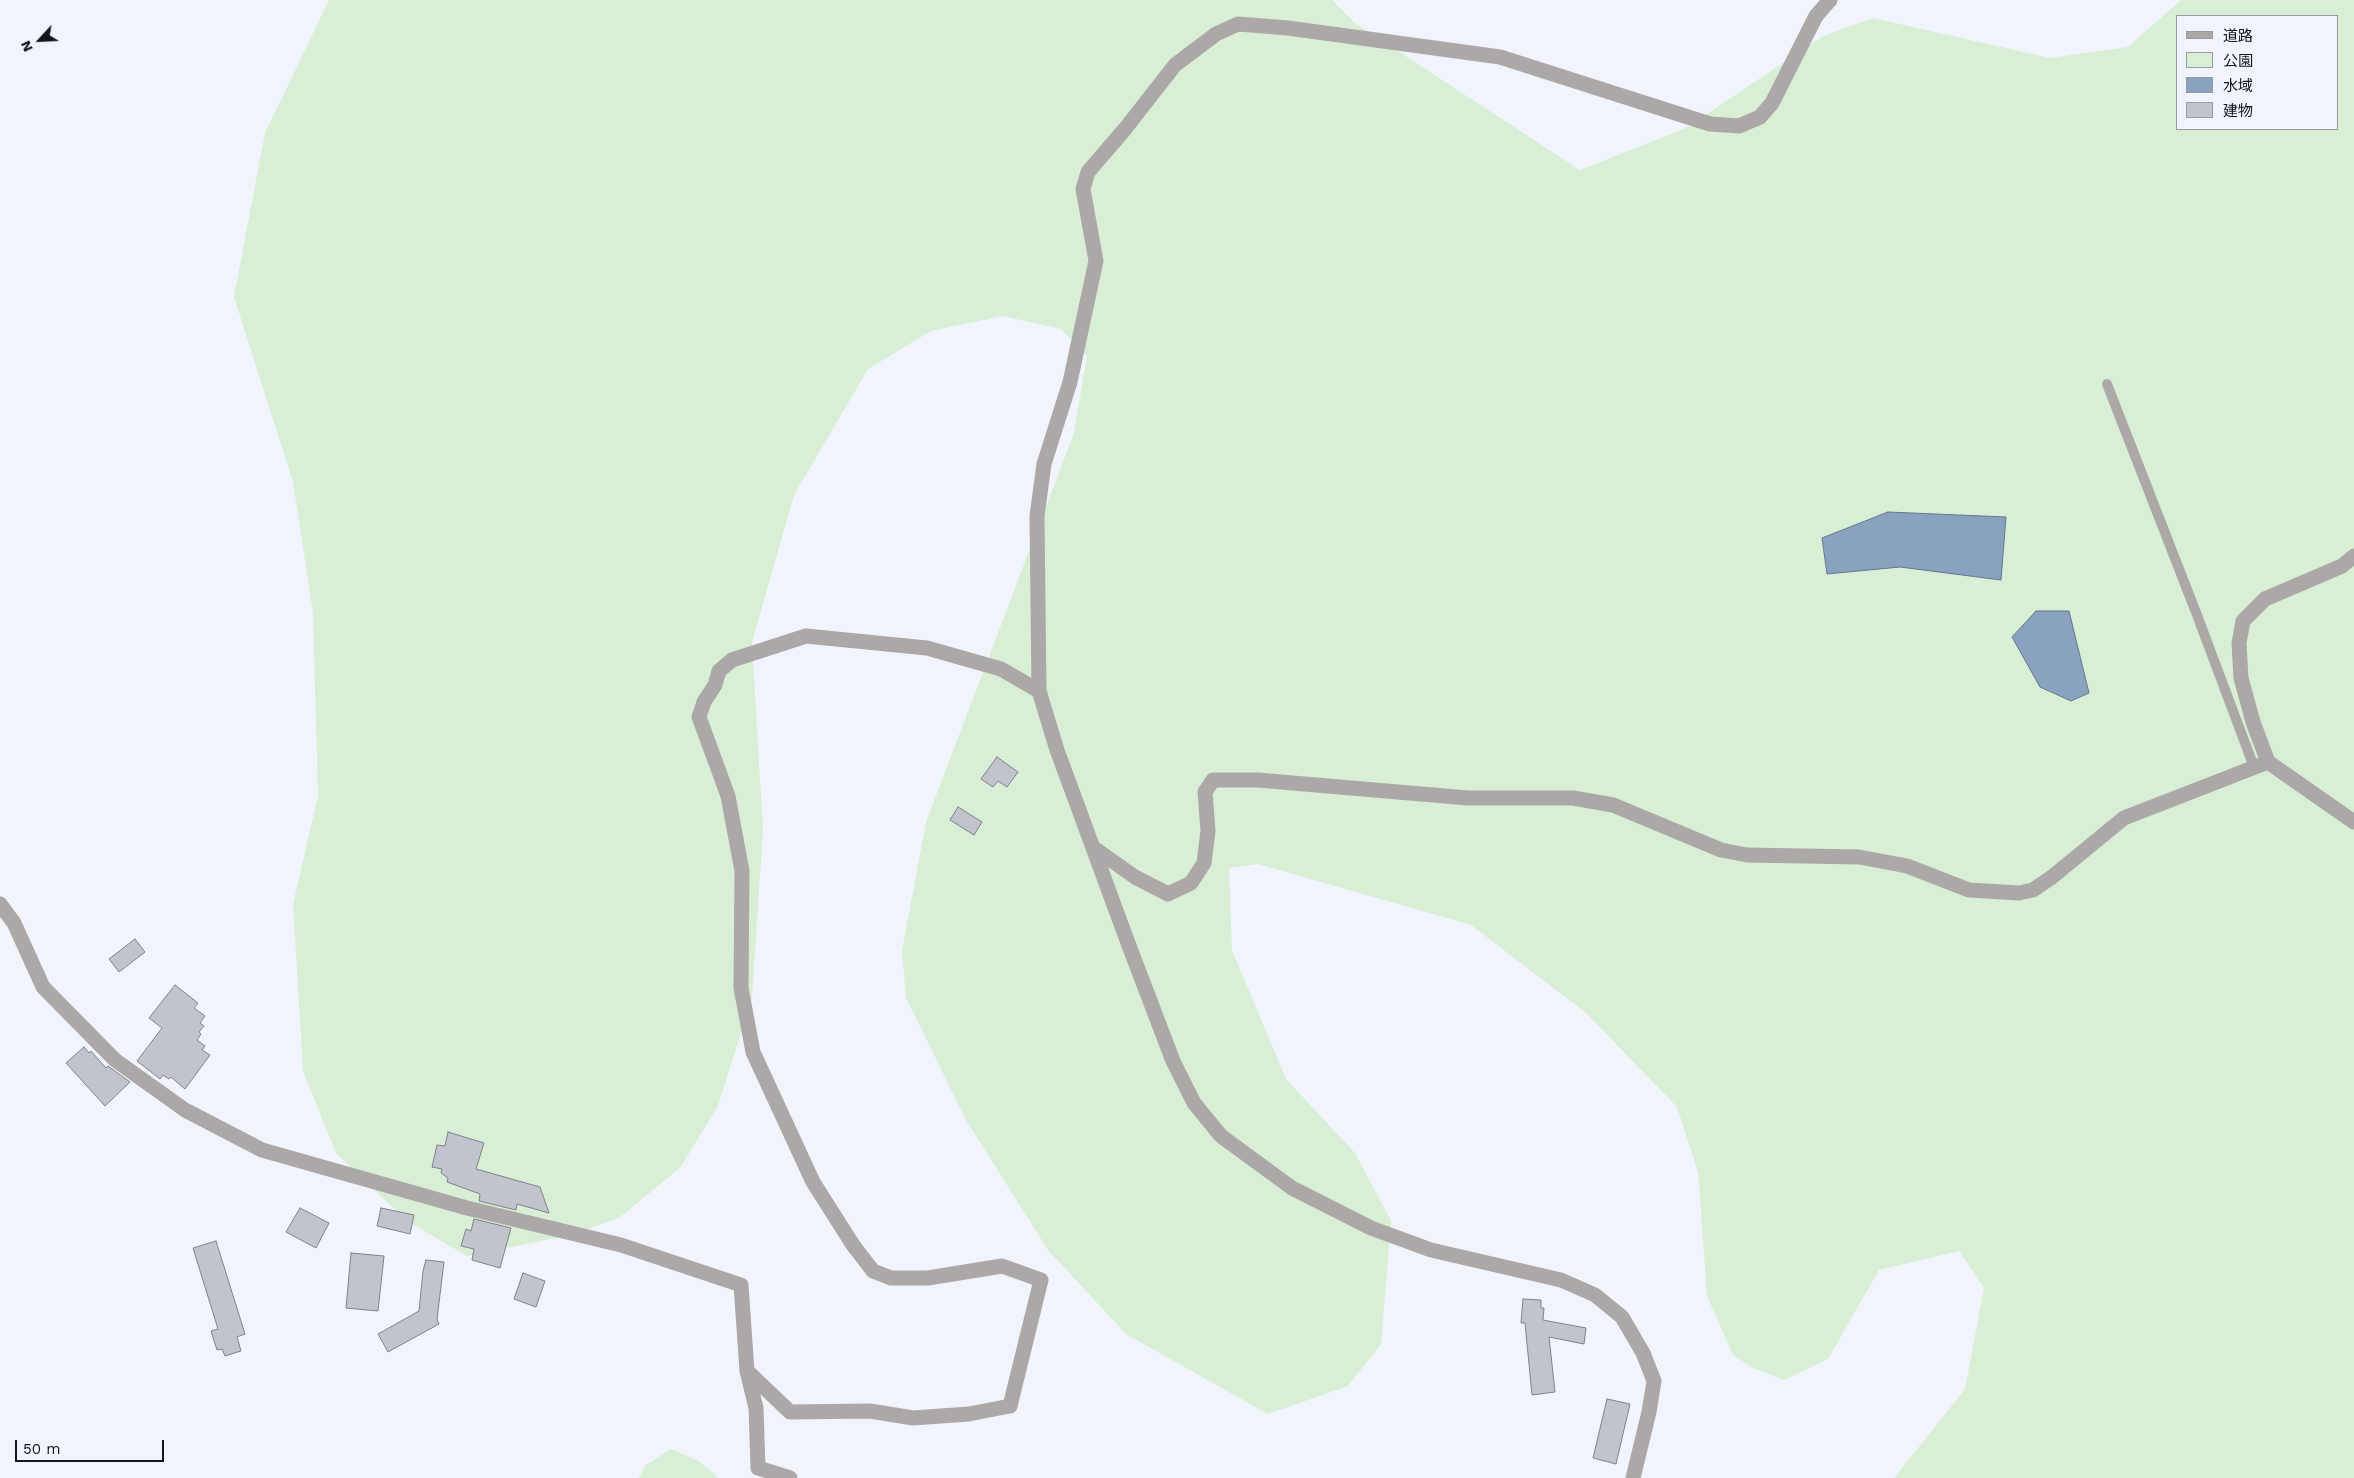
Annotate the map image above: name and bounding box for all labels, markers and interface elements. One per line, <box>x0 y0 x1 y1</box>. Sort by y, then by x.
north arrow <box>15 15 65 65</box>
legend <box>2176 15 2339 130</box>
text: 道路 <box>2223 27 2253 45</box>
text: N <box>17 38 36 54</box>
text: 公園 <box>2223 52 2253 70</box>
text: 水域 <box>2223 77 2253 95</box>
text: 建物 <box>2223 102 2253 120</box>
scale bar <box>18 1430 166 1462</box>
text: 50 m <box>23 1440 60 1458</box>

